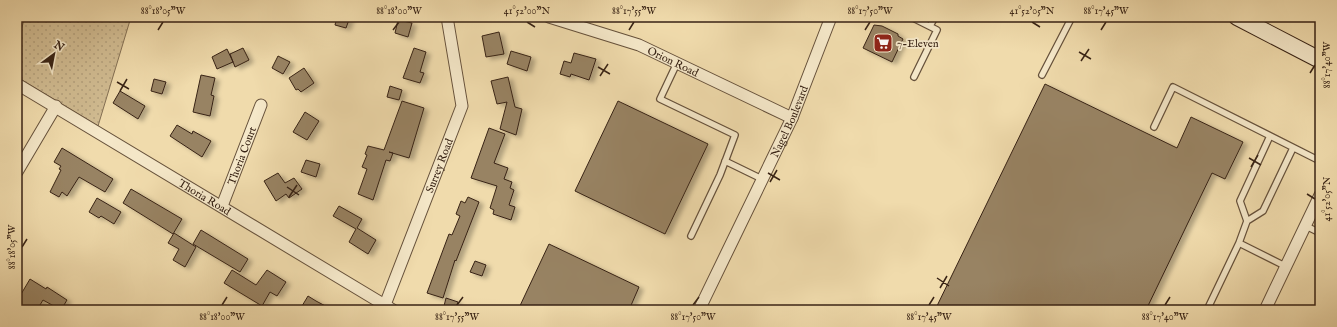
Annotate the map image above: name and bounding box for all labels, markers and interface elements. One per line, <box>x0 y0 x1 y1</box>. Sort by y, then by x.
text: 88°18'05"W <box>141 5 186 18</box>
text: 88°18'00"W <box>376 5 422 18</box>
text: 41°52'00"N <box>504 5 550 18</box>
text: 88°17'55"W <box>612 5 656 18</box>
text: 88°17'50"W <box>847 5 893 18</box>
text: 41°52'05"N <box>1010 5 1055 18</box>
text: 88°17'45"W <box>1083 5 1129 18</box>
supermarket icon: 7-Eleven <box>872 32 894 54</box>
north arrow <box>34 34 74 74</box>
text: N <box>50 37 67 55</box>
place label: 7-Eleven <box>897 37 939 51</box>
text: 88°17'40"W <box>1321 41 1334 88</box>
street label: Orion Road <box>645 44 701 80</box>
street label: Nagel Boulevard <box>768 84 812 160</box>
street label: Thoria Court <box>225 125 260 187</box>
street label: Surrey Road <box>423 136 457 195</box>
text: 41°52'05"N <box>1321 176 1334 222</box>
street label: Thoria Road <box>175 177 233 219</box>
text: 88°18'05"W <box>6 224 19 269</box>
text: 88°18'00"W <box>199 311 245 324</box>
text: 88°17'55"W <box>435 311 479 324</box>
text: 88°17'50"W <box>670 311 716 324</box>
text: 88°17'45"W <box>906 311 952 324</box>
text: 88°17'40"W <box>1142 311 1189 324</box>

